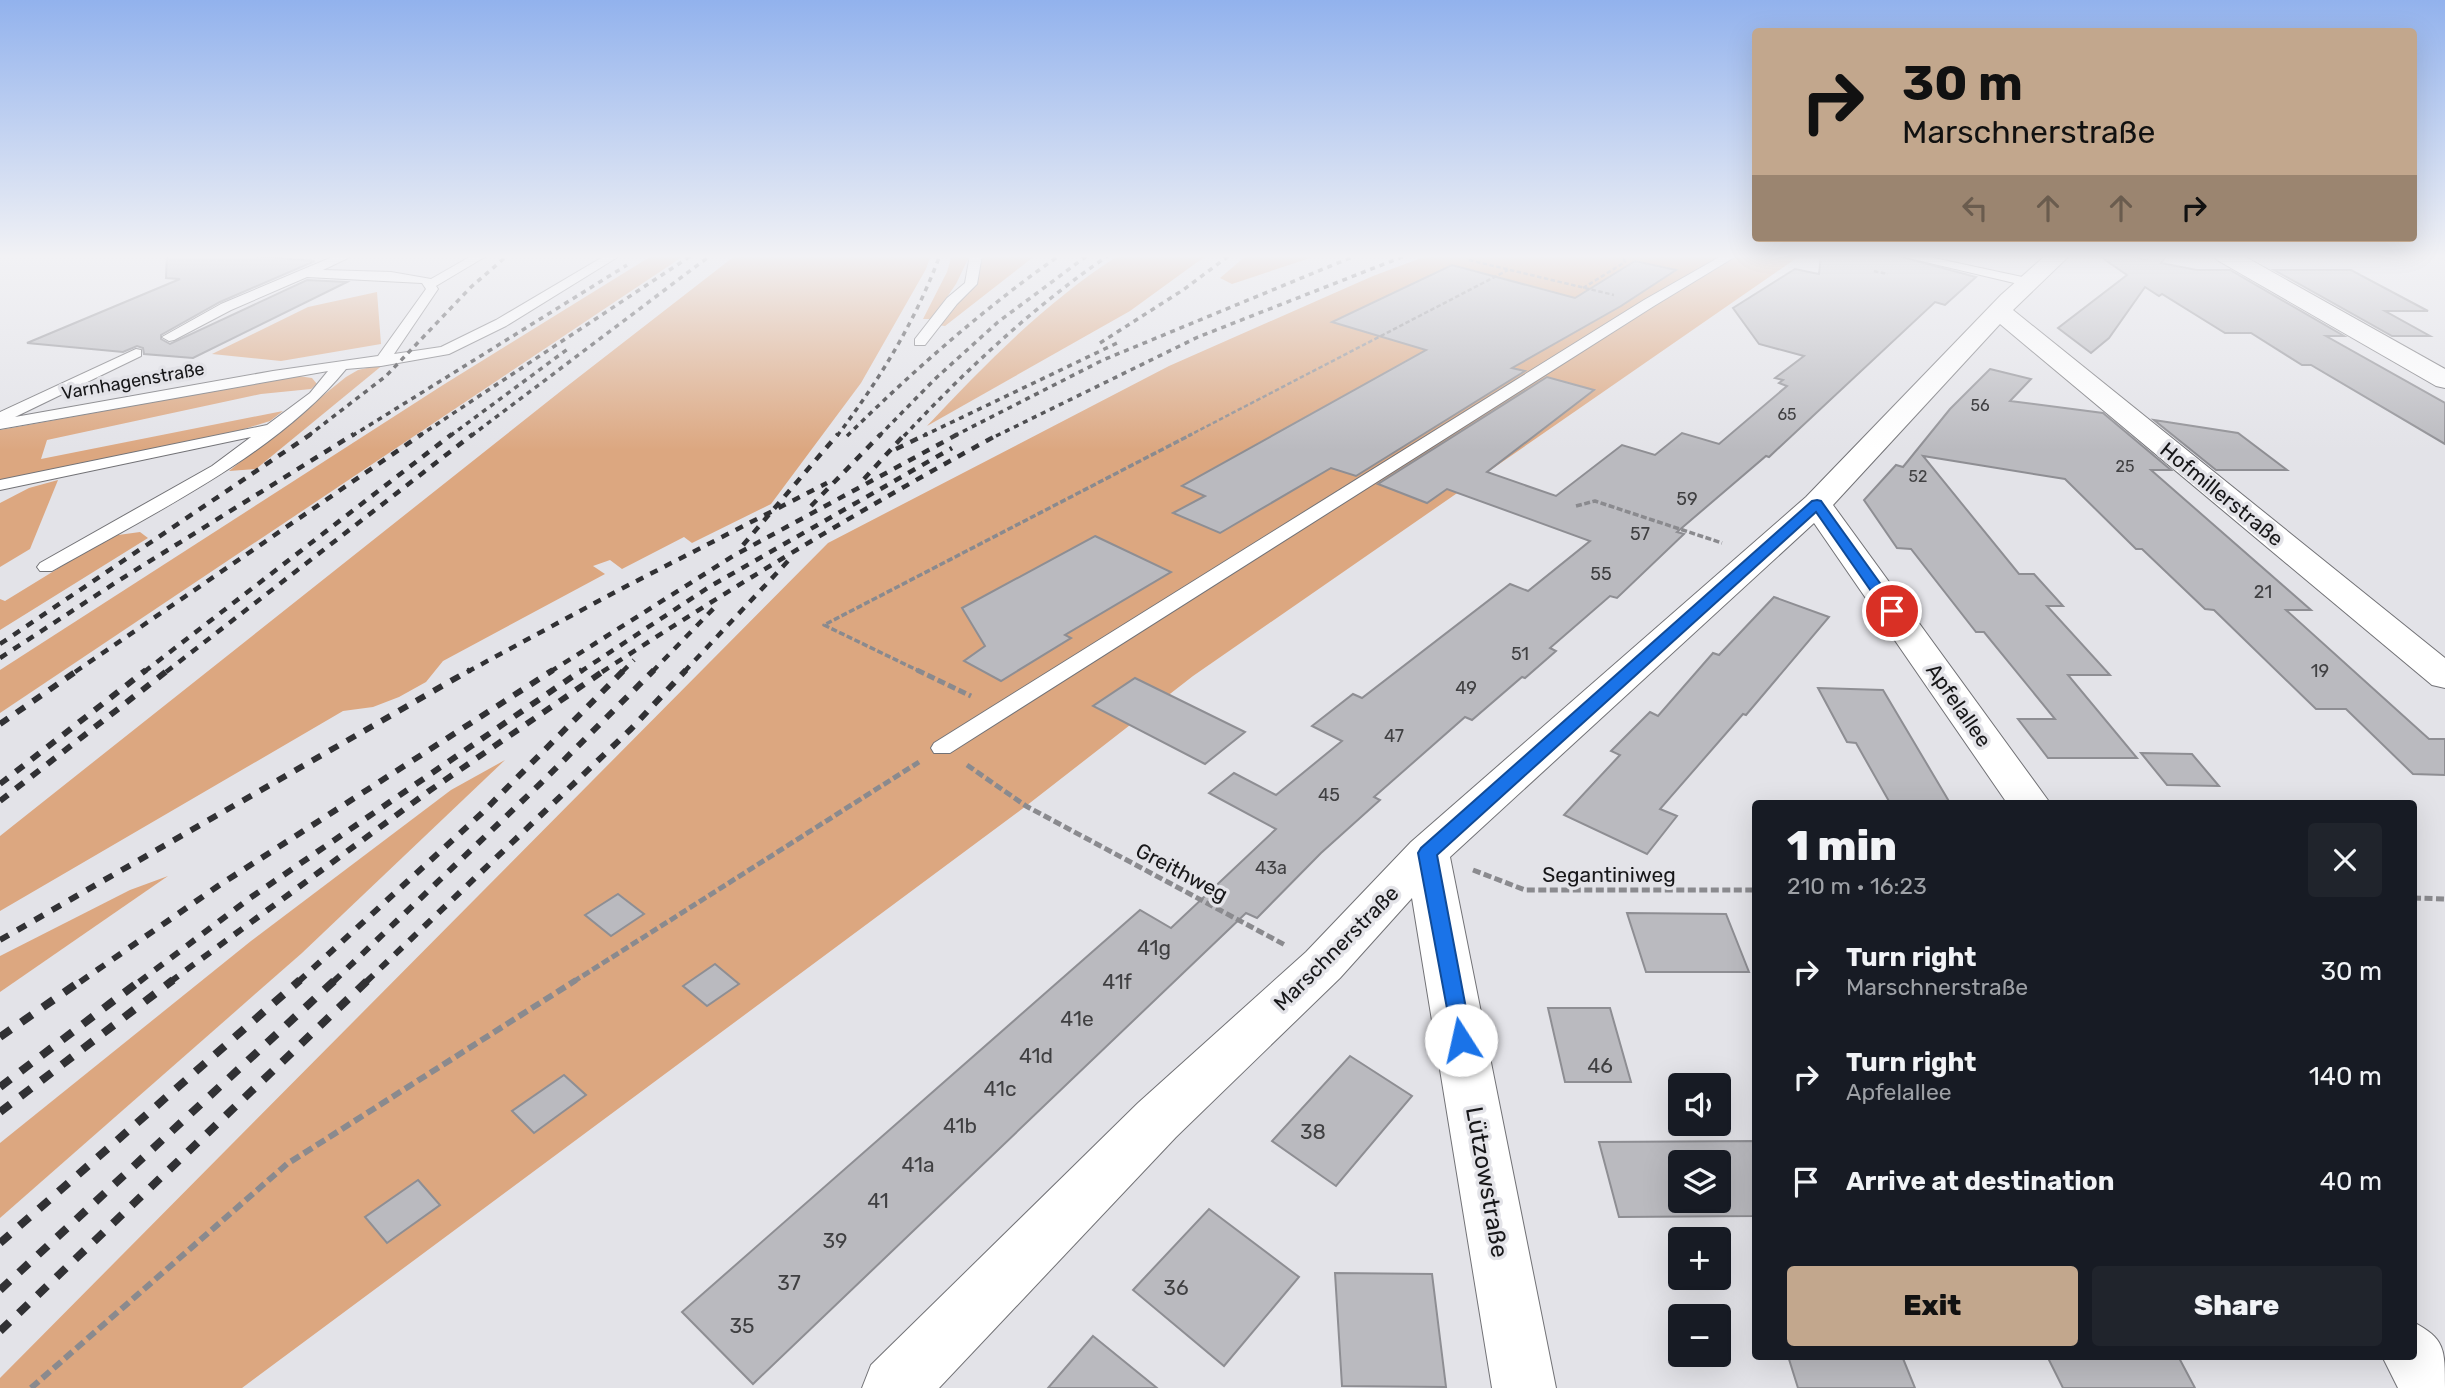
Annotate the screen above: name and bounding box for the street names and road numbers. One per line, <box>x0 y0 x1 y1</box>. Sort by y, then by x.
street label: Varnhagenstraße <box>60 358 206 404</box>
street label: Hofmillerstraße <box>2155 437 2289 551</box>
street label: Apfelallee <box>1921 658 1997 752</box>
street label: Greithweg <box>1132 837 1232 907</box>
street label: Segantiniweg <box>1542 862 1676 887</box>
street label: Marschnerstraße <box>1268 880 1404 1016</box>
street label: Lützowstraße <box>1460 1104 1514 1260</box>

